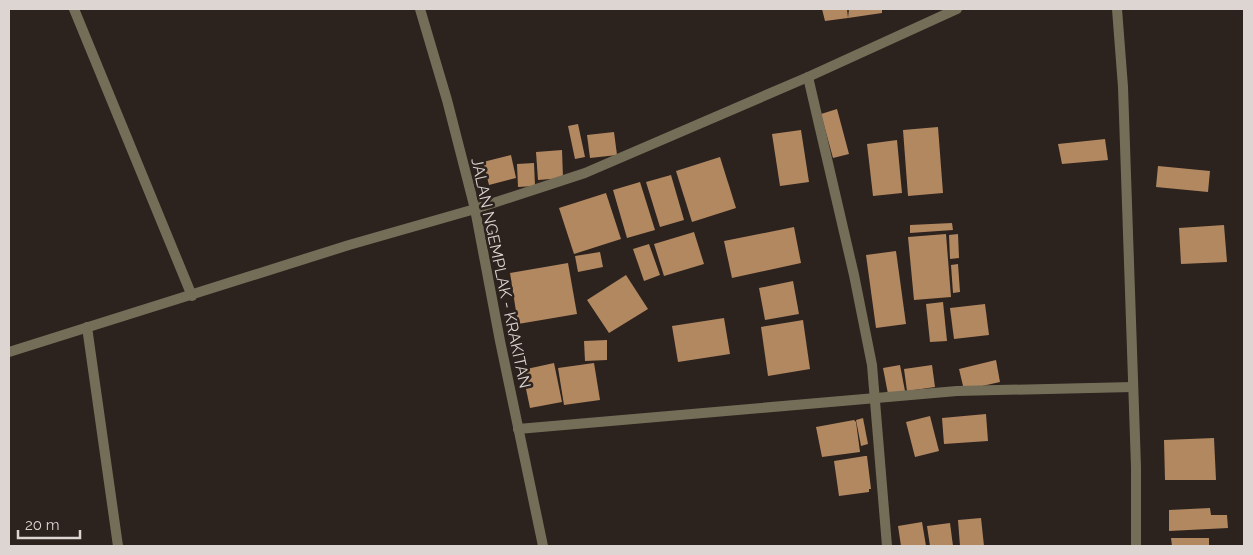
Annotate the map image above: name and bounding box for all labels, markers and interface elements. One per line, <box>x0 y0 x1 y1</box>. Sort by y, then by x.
street label: JALAN NGEMPLAK - KRAKITAN <box>467 156 535 390</box>
scale bar <box>18 508 80 540</box>
text: 20 m <box>25 516 60 534</box>

